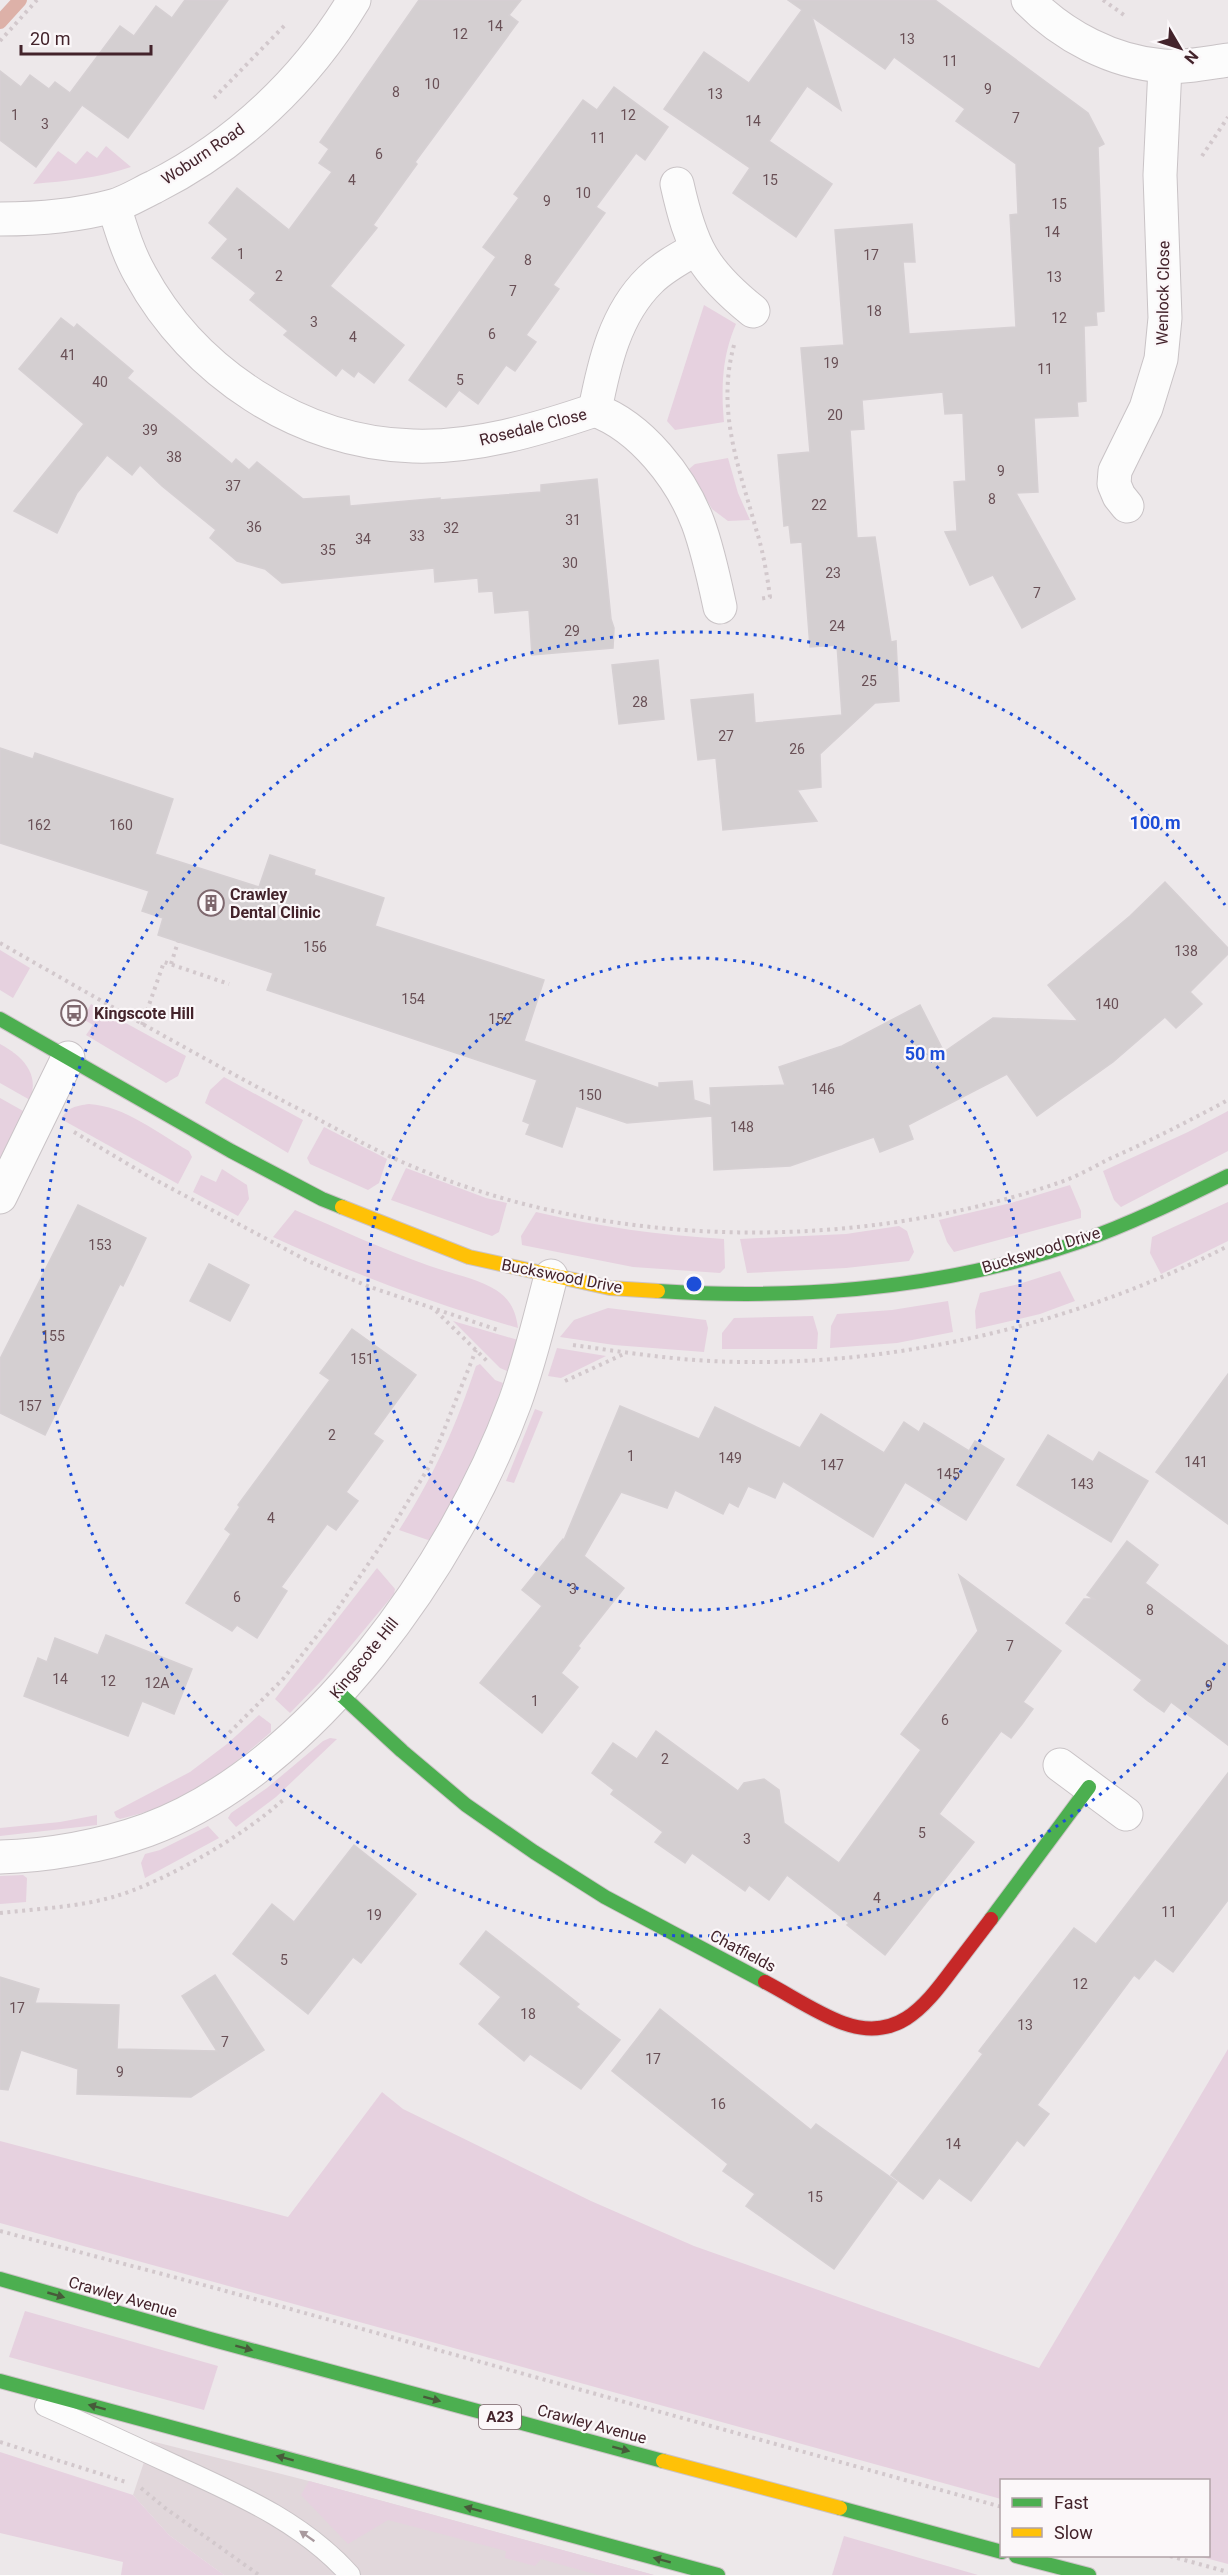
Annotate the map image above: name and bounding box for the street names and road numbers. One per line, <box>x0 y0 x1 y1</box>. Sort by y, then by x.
street label: Woburn Road <box>158 119 248 189</box>
street label: Wenlock Close <box>1153 240 1173 346</box>
street label: Rosedale Close <box>477 404 589 450</box>
street label: Buckswood Drive <box>980 1223 1102 1277</box>
street label: Buckswood Drive <box>500 1255 624 1297</box>
street label: Kingscote Hill <box>326 1614 402 1702</box>
street label: Chatfields <box>707 1926 779 1976</box>
street label: Crawley Avenue <box>66 2272 180 2322</box>
street label: Crawley Avenue <box>535 2400 649 2448</box>
road number: A23 <box>479 2405 521 2429</box>

